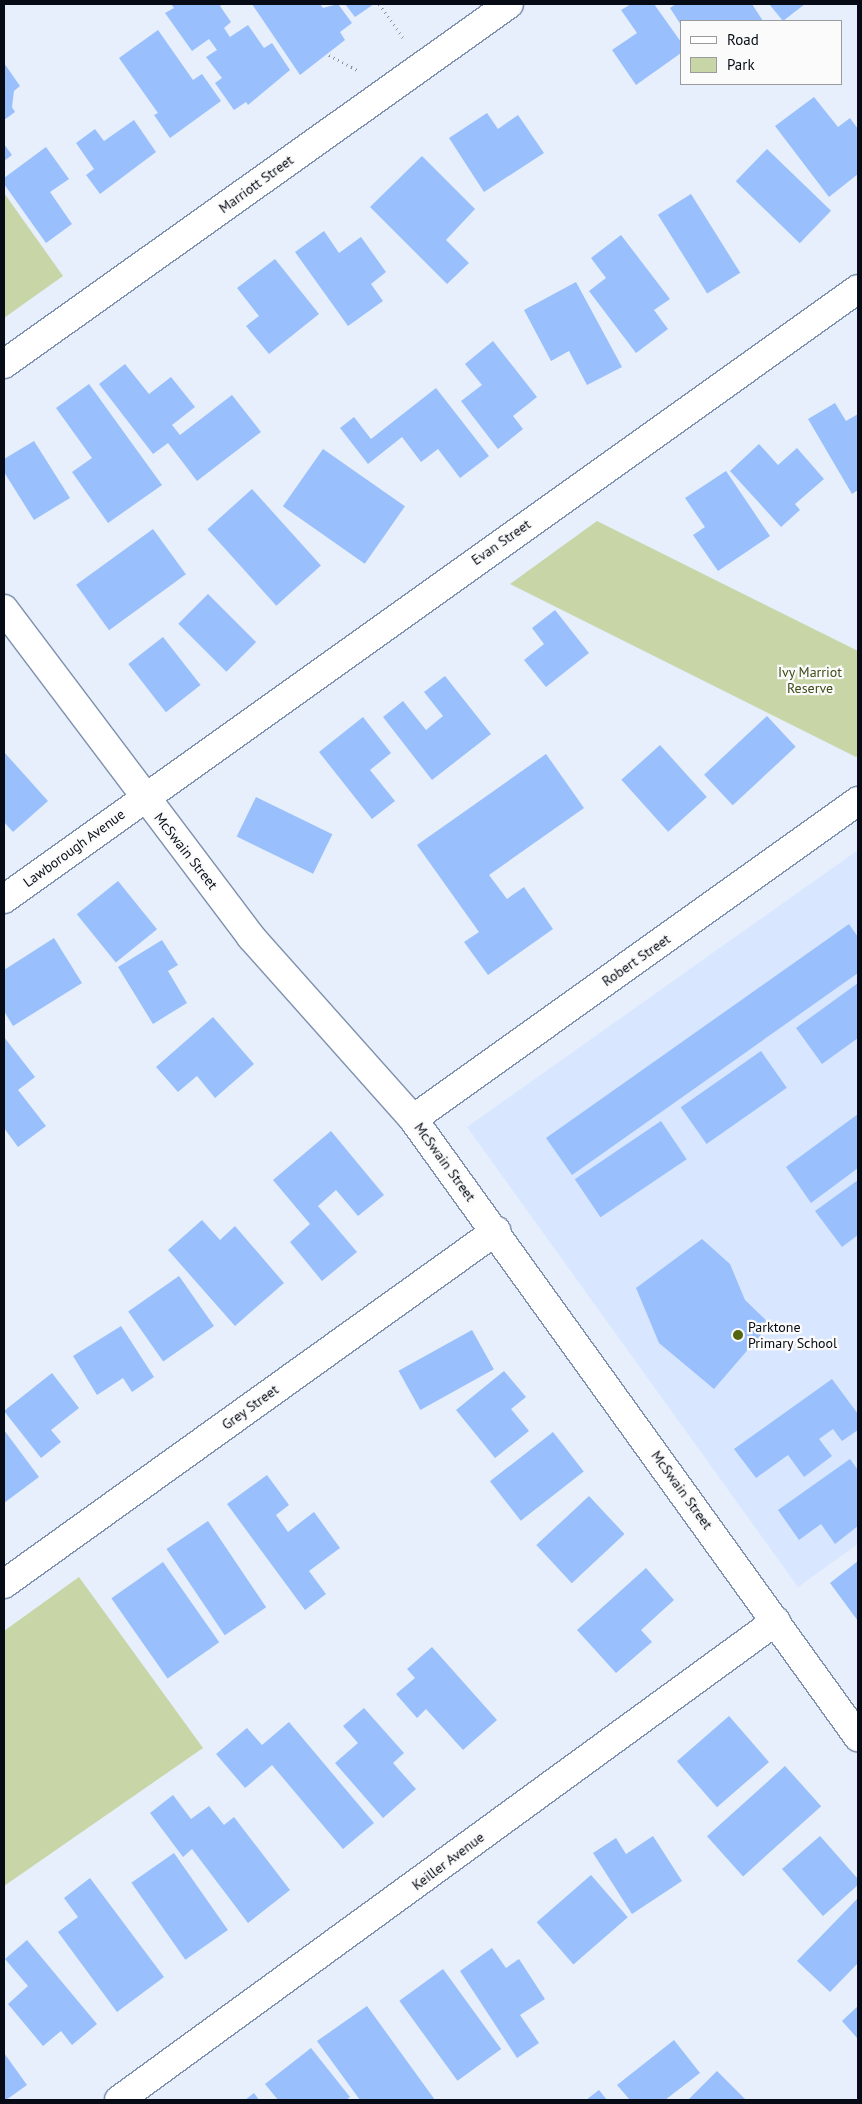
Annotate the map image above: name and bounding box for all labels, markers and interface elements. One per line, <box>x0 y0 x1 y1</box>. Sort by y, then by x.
legend <box>680 20 842 85</box>
text: Road <box>727 30 759 49</box>
text: Park <box>727 55 755 74</box>
street label: Marriott Street <box>216 151 296 217</box>
street label: Evan Street <box>468 516 534 568</box>
park label: Ivy Marriot Reserve <box>778 664 842 696</box>
street label: Lawborough Avenue <box>20 805 128 891</box>
street label: McSwain Street <box>151 809 221 893</box>
street label: Robert Street <box>599 930 673 990</box>
street label: McSwain Street <box>411 1119 479 1205</box>
place label: Parktone Primary School <box>748 1319 838 1351</box>
marker: Parktone Primary School <box>732 1329 744 1341</box>
street label: Grey Street <box>218 1381 282 1433</box>
street label: McSwain Street <box>648 1447 716 1533</box>
street label: Keiller Avenue <box>409 1828 487 1894</box>

